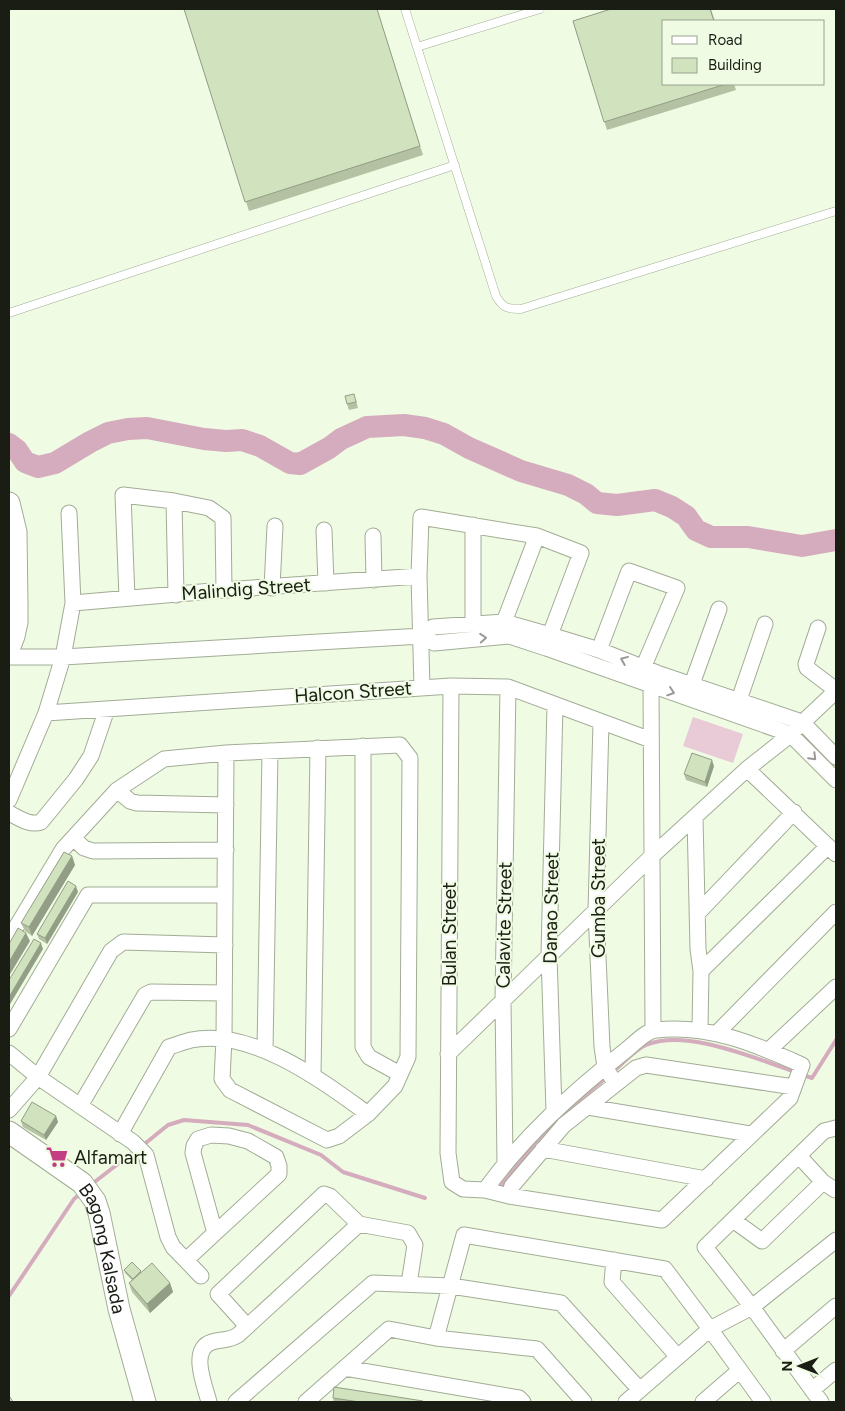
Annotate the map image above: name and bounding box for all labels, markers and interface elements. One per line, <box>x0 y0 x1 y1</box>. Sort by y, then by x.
legend <box>662 20 825 85</box>
text: Road <box>708 31 743 49</box>
text: Building <box>708 56 762 74</box>
street label: Malindig Street <box>181 573 311 605</box>
one-way arrow <box>479 633 487 644</box>
one-way arrow <box>620 656 629 666</box>
street label: Halcon Street <box>293 676 413 708</box>
one-way arrow <box>666 686 674 696</box>
one-way arrow <box>807 751 816 760</box>
street label: Gumba Street <box>587 838 610 958</box>
street label: Danao Street <box>539 852 563 964</box>
street label: Calavite Street <box>491 861 517 989</box>
street label: Bulan Street <box>438 882 461 986</box>
supermarket icon: Alfamart <box>44 1144 70 1170</box>
place label: Alfamart <box>74 1146 147 1169</box>
street label: Bagong Kalsada <box>74 1178 131 1316</box>
north arrow <box>775 1341 825 1391</box>
text: N <box>779 1361 796 1371</box>

